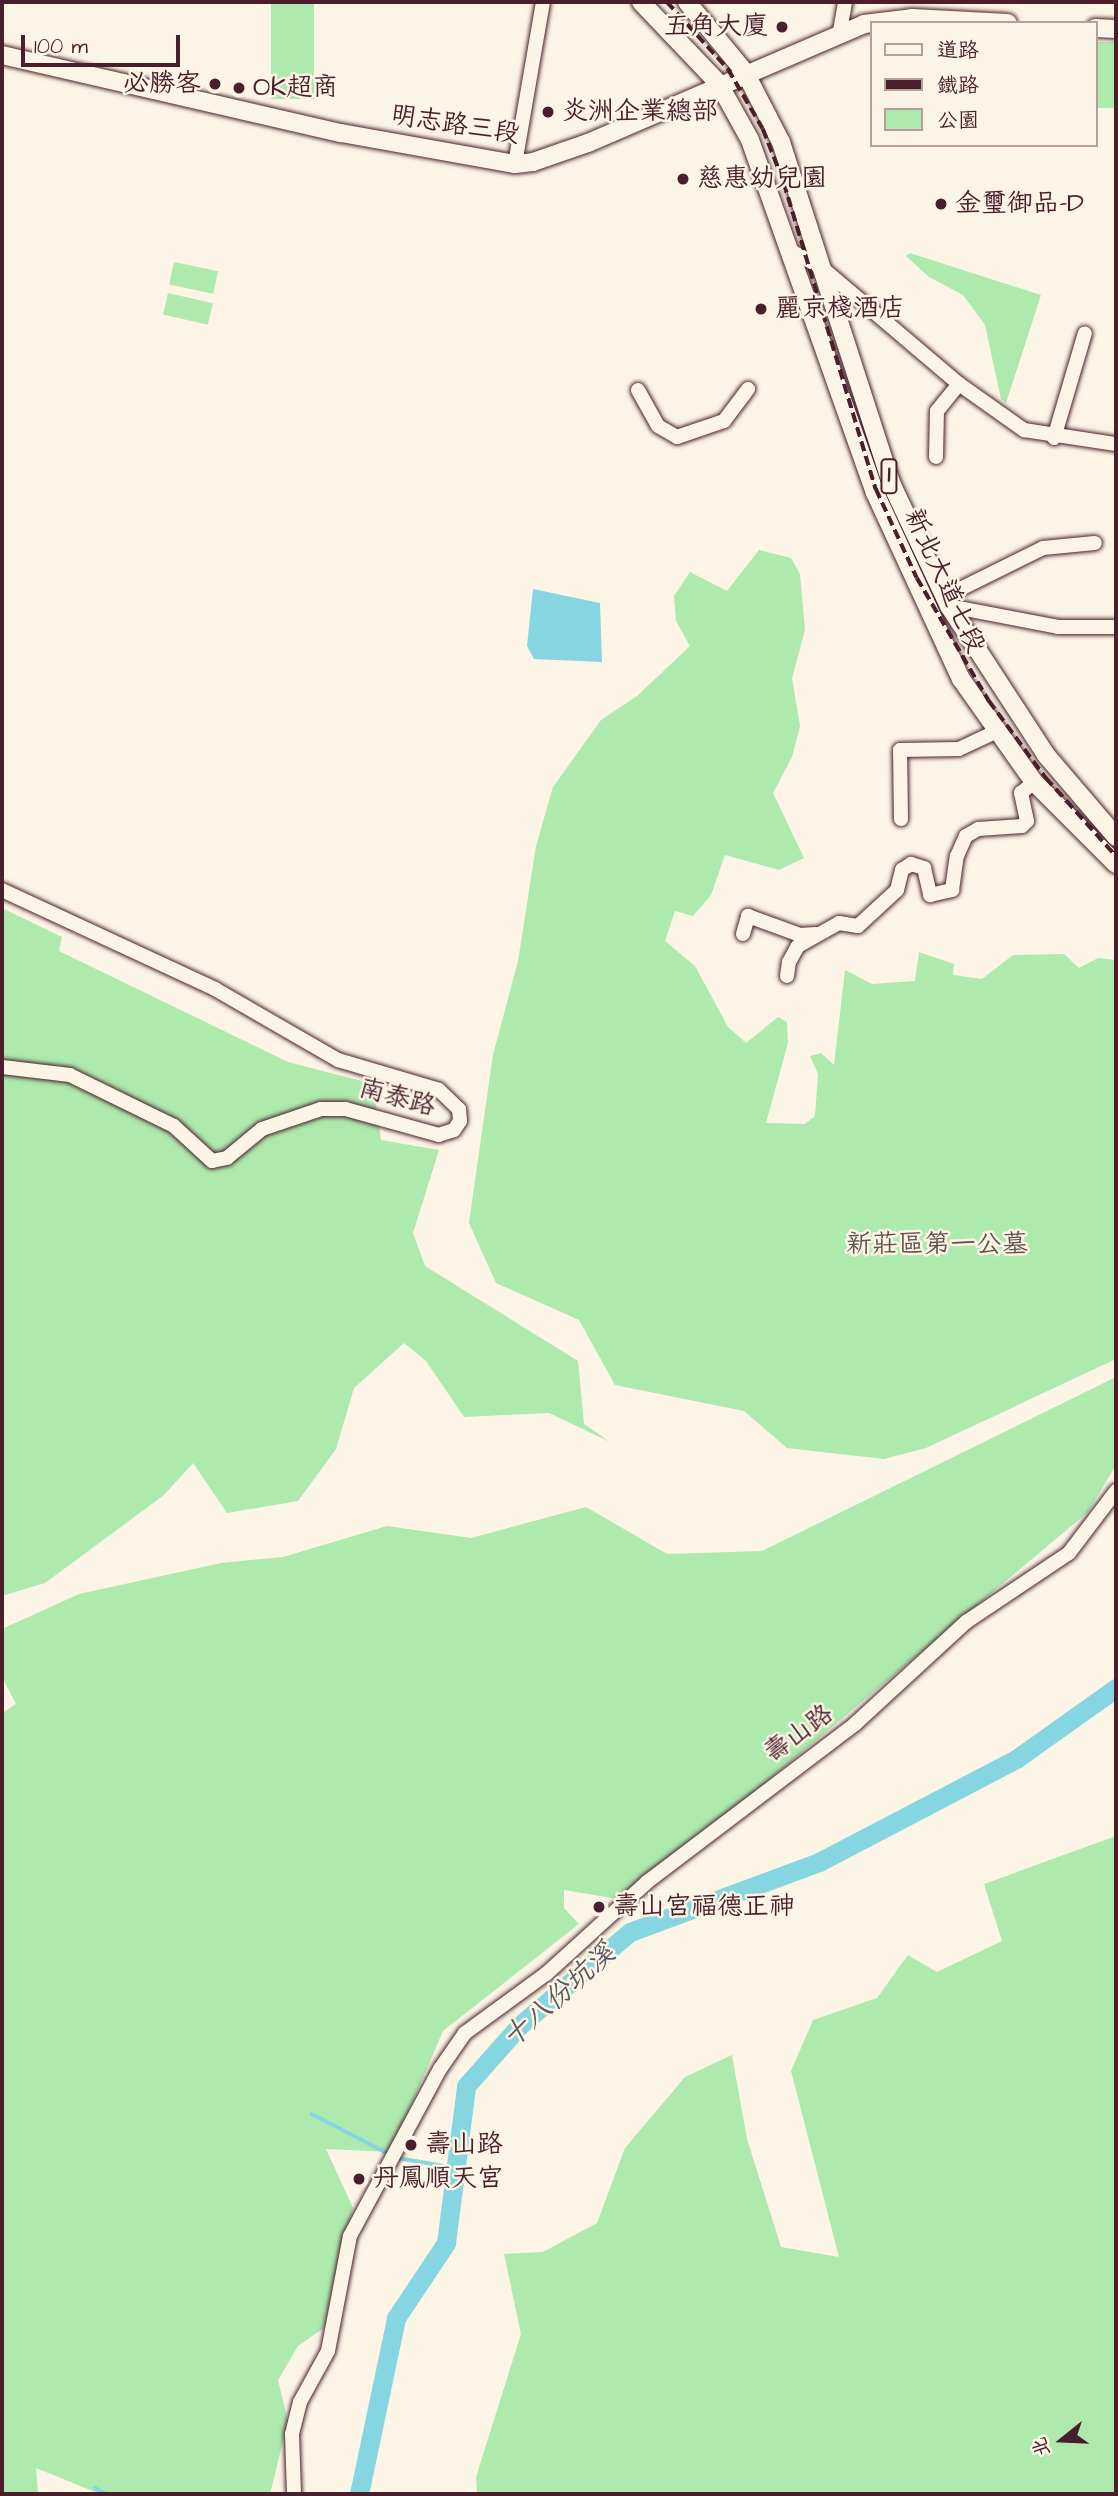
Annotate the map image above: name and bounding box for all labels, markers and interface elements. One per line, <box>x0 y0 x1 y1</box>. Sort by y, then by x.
place label: 五角大廈 <box>664 11 768 43</box>
marker: 五角大廈 <box>774 19 790 35</box>
scale bar <box>24 21 184 65</box>
legend <box>870 21 1097 147</box>
text: 100 m <box>34 32 88 61</box>
text: 道路 <box>937 36 979 65</box>
place label: 必勝客 <box>123 68 201 100</box>
text: 鐵路 <box>937 71 979 100</box>
place label: OK超商 <box>253 72 338 104</box>
marker: 必勝客 <box>207 76 223 92</box>
marker: OK超商 <box>231 80 247 96</box>
place label: 炎洲企業總部 <box>562 96 718 128</box>
street label: 明志路三段 <box>388 99 522 151</box>
marker: 炎洲企業總部 <box>540 104 556 120</box>
text: 公園 <box>937 106 979 135</box>
place label: 慈惠幼兒園 <box>697 163 827 195</box>
marker: 慈惠幼兒園 <box>675 171 691 187</box>
place label: 金璽御品-D <box>955 188 1084 220</box>
marker: 金璽御品-D <box>933 196 949 212</box>
place label: 麗京棧酒店 <box>775 293 905 325</box>
marker: 麗京棧酒店 <box>753 301 769 317</box>
road number: 1 <box>880 456 898 496</box>
street label: 新北大道七段 <box>897 504 991 658</box>
street label: 南泰路 <box>355 1073 439 1123</box>
park label: 新莊區第一公墓 <box>846 1229 1028 1261</box>
street label: 壽山路 <box>758 1698 840 1770</box>
place label: 壽山宮福德正神 <box>613 1891 795 1923</box>
marker: 壽山宮福德正神 <box>591 1899 607 1915</box>
water label: 十八份坑溪 <box>496 1937 622 2055</box>
place label: 壽山路 <box>425 2129 503 2161</box>
marker: 壽山路 <box>403 2137 419 2153</box>
place label: 丹鳳順天宮 <box>373 2163 503 2195</box>
marker: 丹鳳順天宮 <box>351 2171 367 2187</box>
north arrow <box>1027 2405 1097 2475</box>
text: 北 <box>1026 2433 1057 2460</box>

